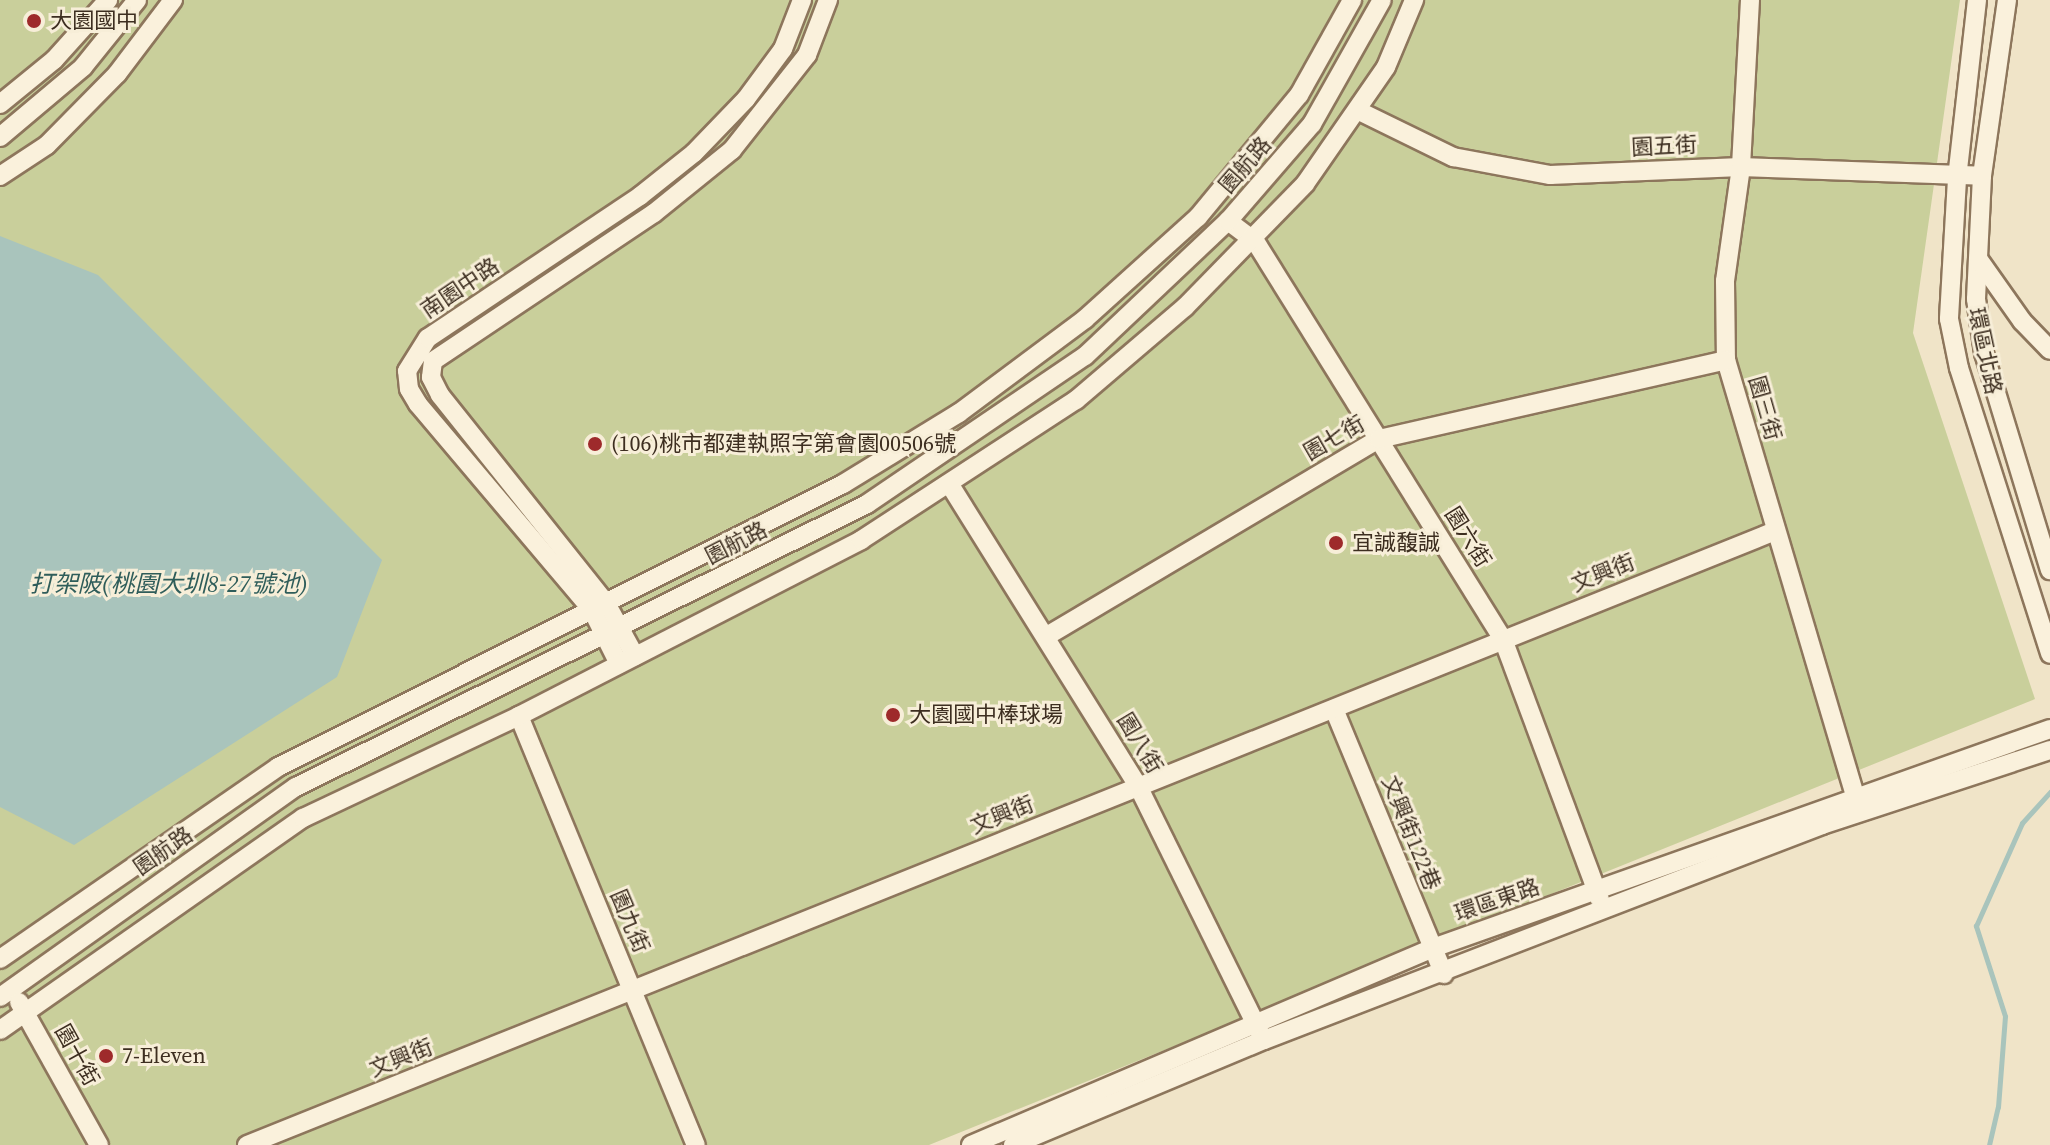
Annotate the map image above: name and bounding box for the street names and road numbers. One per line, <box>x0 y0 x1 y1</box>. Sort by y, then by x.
street label: 園航路 <box>1213 131 1277 199</box>
street label: 園五街 <box>1630 131 1698 161</box>
street label: 南園中路 <box>416 252 504 324</box>
street label: 環區北路 <box>1963 305 2007 397</box>
street label: 園三街 <box>1743 373 1787 443</box>
street label: 園七街 <box>1299 410 1369 466</box>
street label: 園六街 <box>1439 502 1497 572</box>
street label: 園航路 <box>701 516 771 570</box>
street label: 文興街 <box>1567 548 1639 598</box>
street label: 園八街 <box>1112 708 1168 778</box>
street label: 文興街122巷 <box>1376 772 1446 894</box>
street label: 文興街 <box>966 790 1038 840</box>
street label: 園航路 <box>128 821 198 881</box>
street label: 環區東路 <box>1451 873 1543 927</box>
street label: 園九街 <box>605 885 655 957</box>
street label: 園十街 <box>49 1020 105 1090</box>
street label: 文興街 <box>365 1033 437 1083</box>

